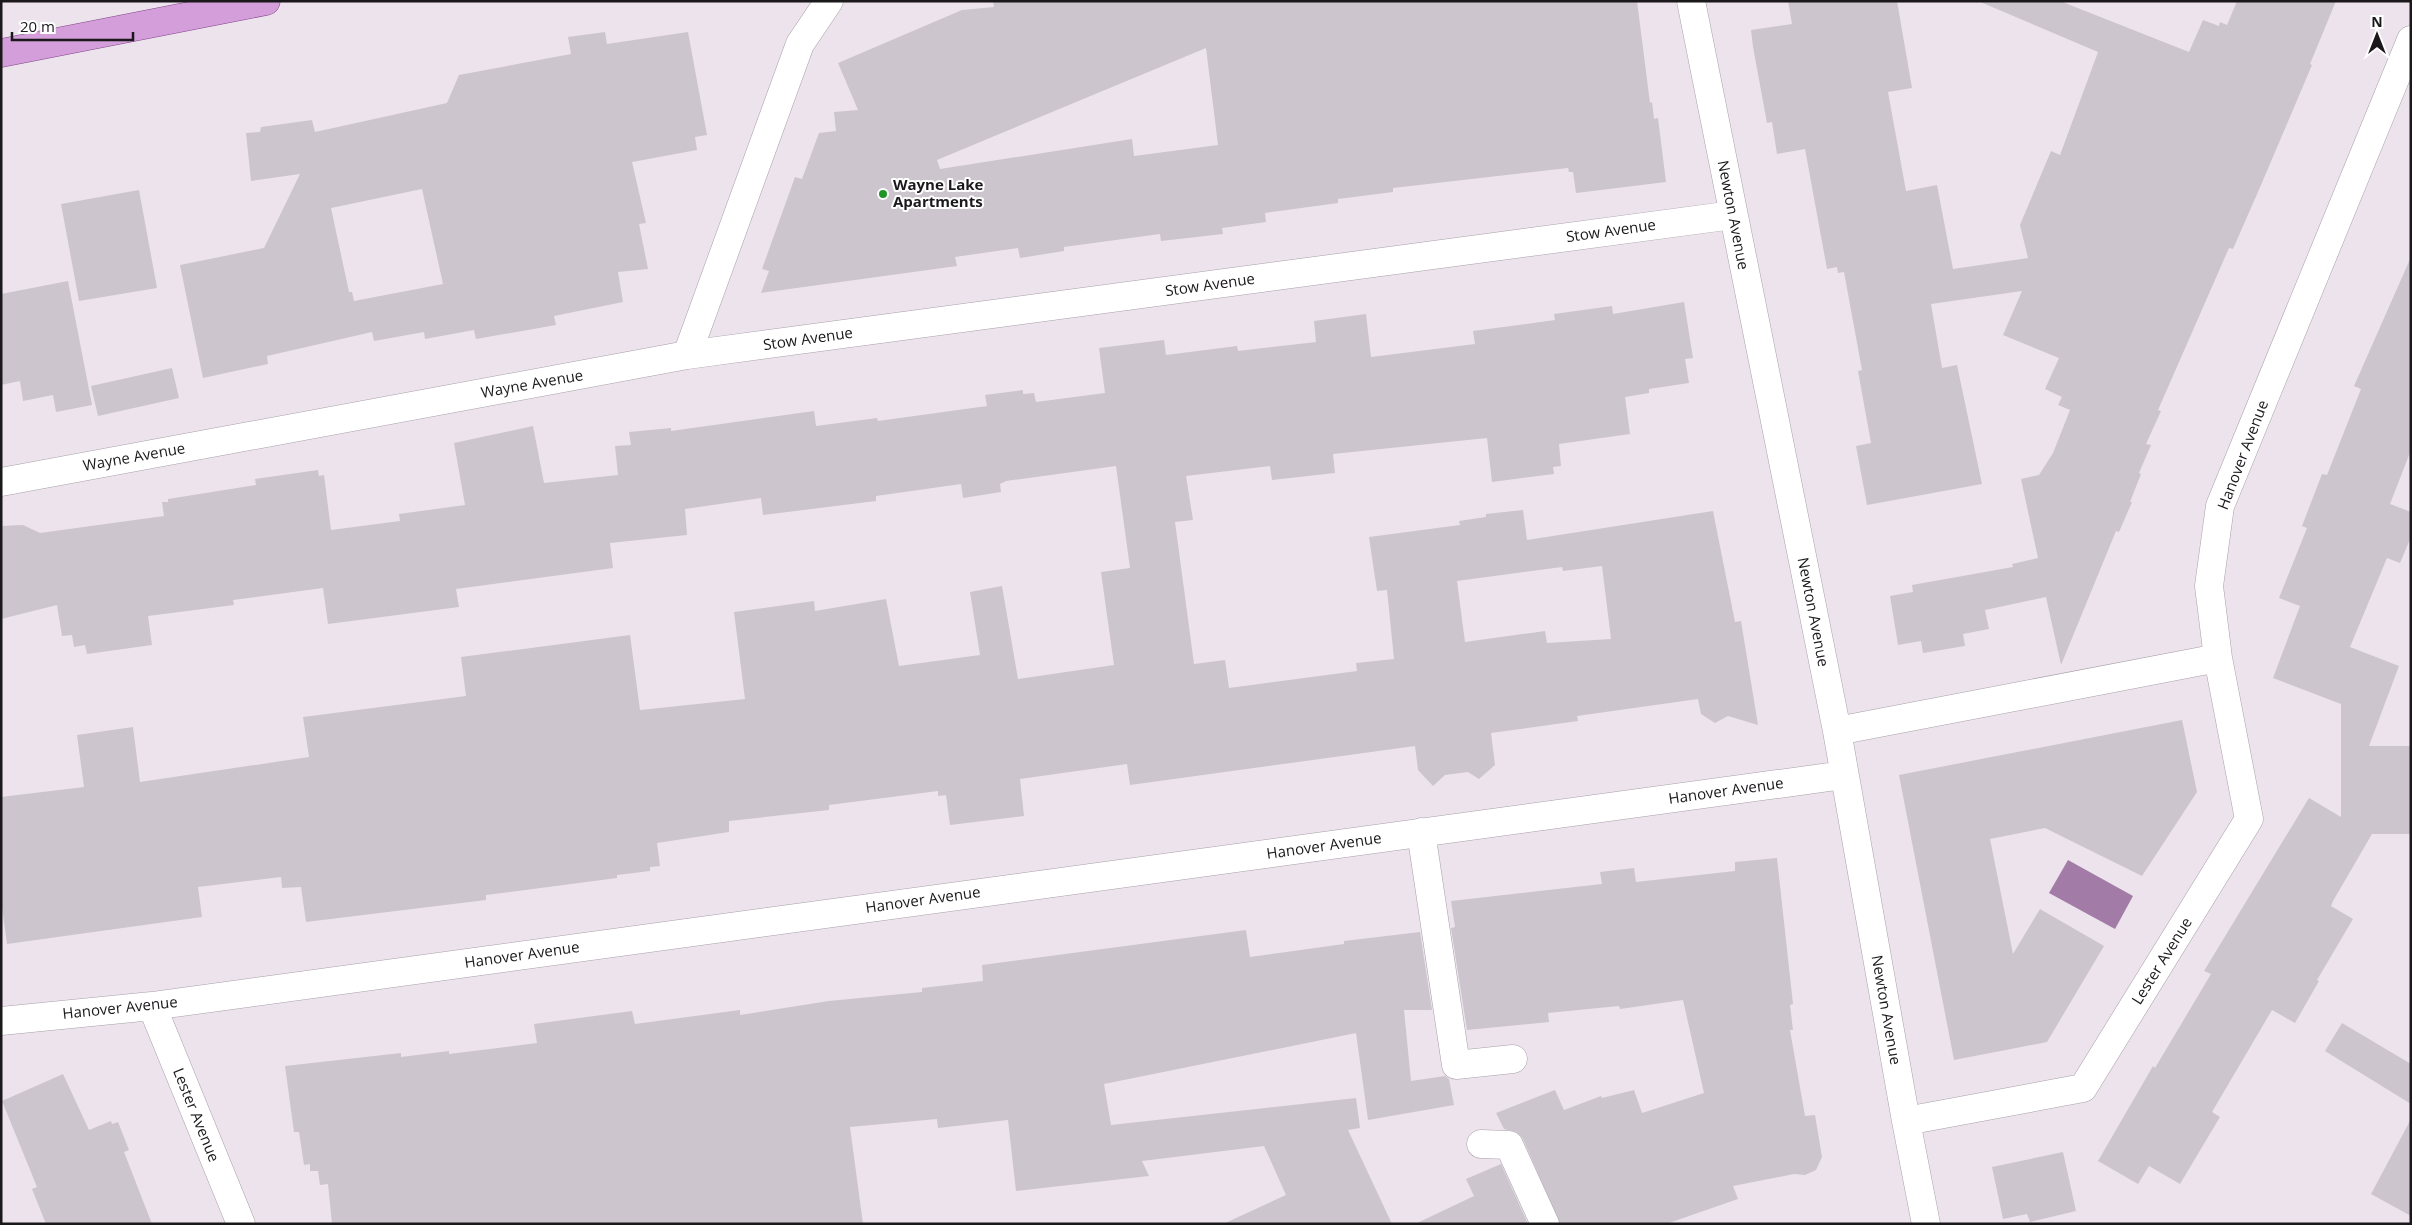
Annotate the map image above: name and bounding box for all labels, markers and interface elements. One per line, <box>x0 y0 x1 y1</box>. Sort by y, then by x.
scale bar <box>12 10 134 42</box>
north arrow <box>2352 10 2402 60</box>
text: N <box>2371 12 2383 31</box>
text: 20 m <box>20 16 55 36</box>
street label: Newton Avenue <box>1714 158 1754 271</box>
place label: Wayne Lake Apartments <box>893 174 984 211</box>
marker: Wayne Lake Apartments <box>877 188 889 200</box>
street label: Stow Avenue <box>1565 214 1657 246</box>
street label: Stow Avenue <box>1164 268 1256 300</box>
street label: Stow Avenue <box>762 322 854 354</box>
street label: Wayne Avenue <box>479 364 585 402</box>
street label: Hanover Avenue <box>2212 397 2272 512</box>
street label: Wayne Avenue <box>81 437 187 475</box>
street label: Newton Avenue <box>1794 555 1834 668</box>
street label: Hanover Avenue <box>1667 772 1785 808</box>
street label: Hanover Avenue <box>1265 827 1383 863</box>
street label: Hanover Avenue <box>864 881 982 917</box>
street label: Lester Avenue <box>2126 913 2196 1008</box>
street label: Hanover Avenue <box>463 936 581 972</box>
street label: Newton Avenue <box>1867 953 1906 1066</box>
street label: Hanover Avenue <box>61 991 179 1023</box>
street label: Lester Avenue <box>169 1065 225 1164</box>

